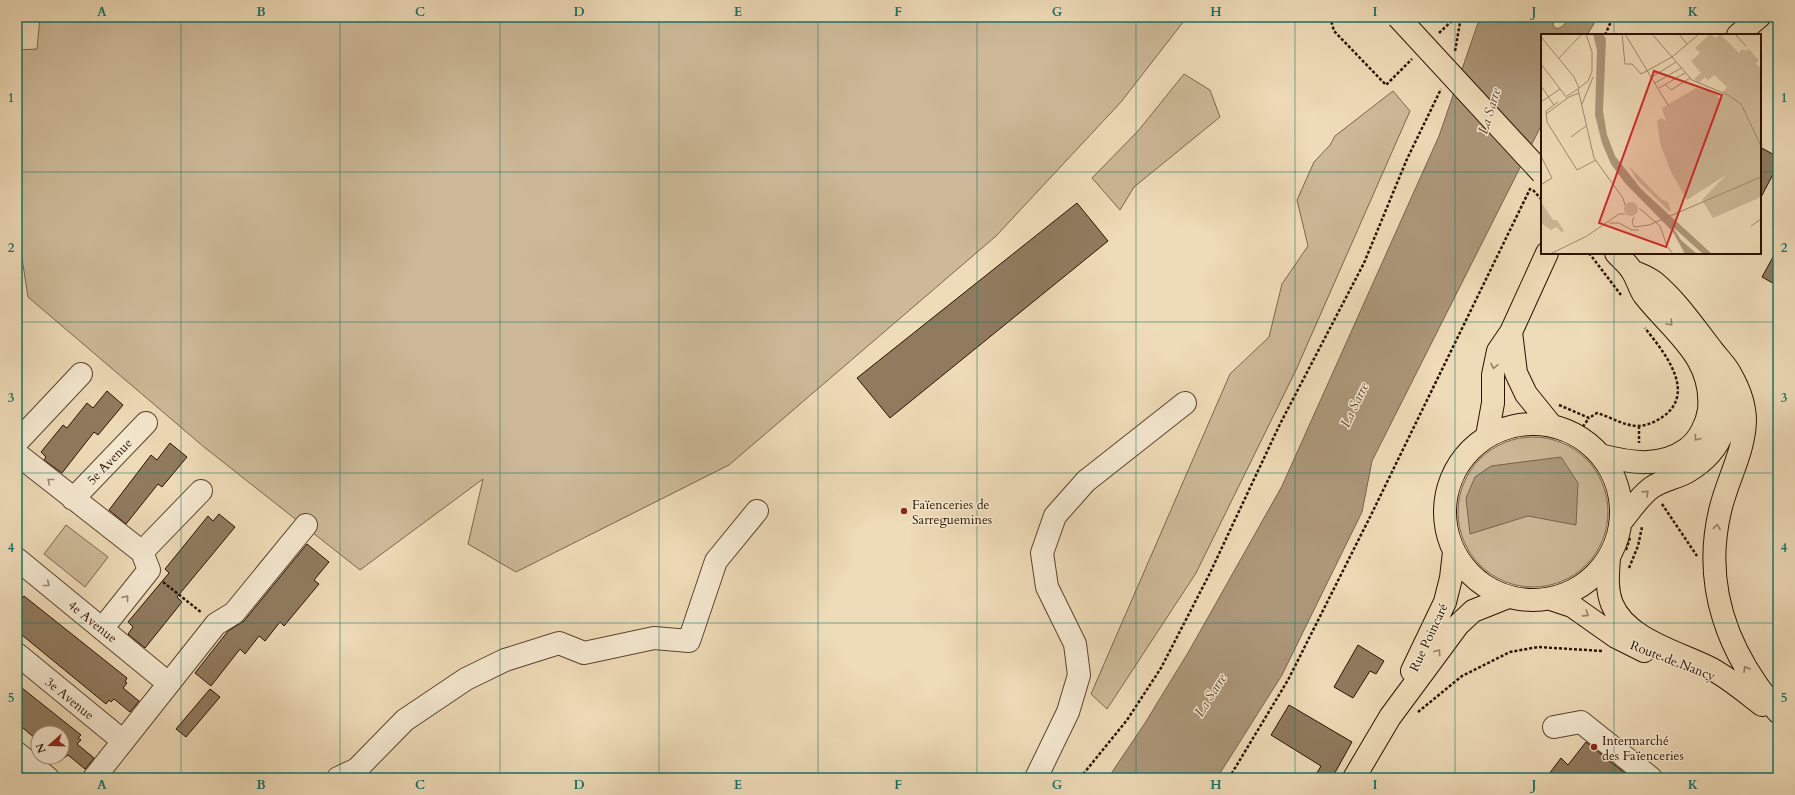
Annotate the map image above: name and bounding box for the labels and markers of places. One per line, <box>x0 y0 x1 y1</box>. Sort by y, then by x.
place label: Faïenceries de Sarreguemines <box>912 496 992 529</box>
marker: Faïenceries de Sarreguemines <box>899 506 909 516</box>
place label: Intermarché des Faïenceries <box>1602 732 1684 765</box>
marker: Intermarché des Faïenceries <box>1589 742 1599 752</box>

